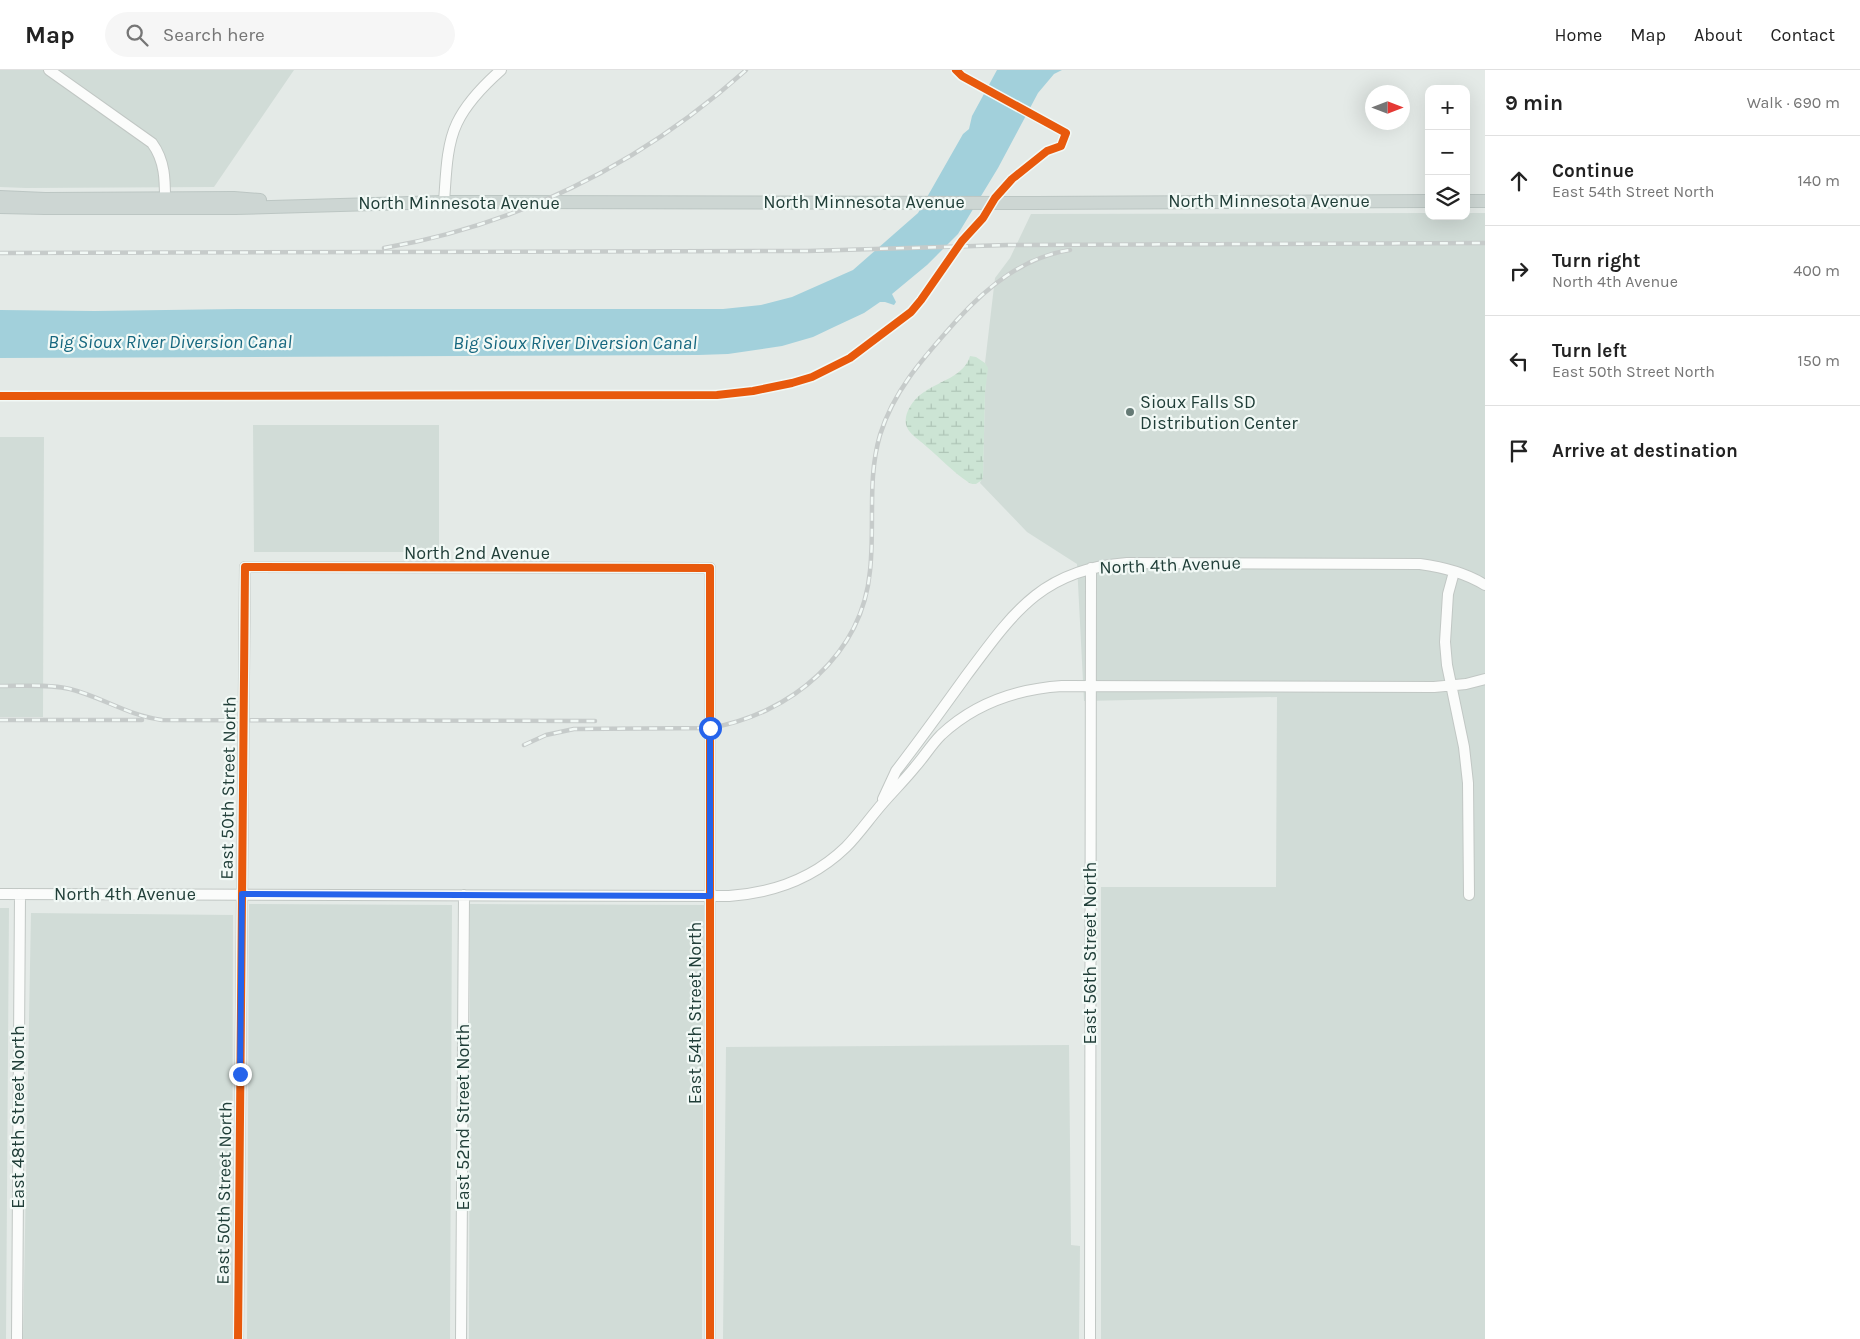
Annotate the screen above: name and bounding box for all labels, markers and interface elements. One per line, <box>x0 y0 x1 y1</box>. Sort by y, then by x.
search box <box>105 12 455 57</box>
text: Map <box>25 21 75 49</box>
icon: search <box>123 21 151 49</box>
text: Search here <box>163 24 265 46</box>
text: Home <box>1554 24 1602 46</box>
text: Map <box>1630 24 1666 46</box>
text: About <box>1694 24 1743 46</box>
text: Contact <box>1771 24 1835 46</box>
north arrow <box>1365 85 1410 130</box>
map controls <box>1425 85 1470 220</box>
button: + <box>1425 85 1470 130</box>
text: 9 min <box>1505 91 1563 115</box>
text: Walk · 690 m <box>1747 93 1840 112</box>
button: − <box>1425 130 1470 175</box>
text: Continue <box>1552 160 1634 182</box>
icon: ahead <box>1505 167 1533 195</box>
text: 140 m <box>1798 171 1840 190</box>
button: layers <box>1425 175 1470 220</box>
text: East 54th Street North <box>1552 182 1714 201</box>
street label: North Minnesota Avenue <box>1168 190 1370 212</box>
street label: North Minnesota Avenue <box>763 191 965 213</box>
street label: North Minnesota Avenue <box>358 192 560 214</box>
text: Turn right <box>1552 250 1641 272</box>
icon: right <box>1505 257 1533 285</box>
text: 400 m <box>1793 261 1840 280</box>
text: North 4th Avenue <box>1552 272 1678 291</box>
water label: Big Sioux River Diversion Canal <box>48 331 292 353</box>
water label: Big Sioux River Diversion Canal <box>453 332 697 354</box>
text: Turn left <box>1552 340 1627 362</box>
icon: left <box>1505 347 1533 375</box>
text: 150 m <box>1797 351 1840 370</box>
text: East 50th Street North <box>1552 362 1715 381</box>
place label: Sioux Falls SD Distribution Center <box>1140 391 1298 434</box>
marker: Sioux Falls SD Distribution Center <box>1124 406 1136 418</box>
icon: arrive <box>1505 437 1533 465</box>
text: Arrive at destination <box>1552 440 1738 462</box>
street label: North 2nd Avenue <box>404 542 550 564</box>
street label: North 4th Avenue <box>1099 552 1241 578</box>
street label: East 50th Street North <box>215 696 241 880</box>
route start <box>699 717 722 740</box>
street label: East 56th Street North <box>1079 862 1101 1044</box>
street label: North 4th Avenue <box>54 883 196 905</box>
street label: East 54th Street North <box>684 922 706 1104</box>
street label: East 52nd Street North <box>452 1024 474 1210</box>
street label: East 48th Street North <box>7 1025 29 1209</box>
route end <box>229 1063 252 1086</box>
street label: East 50th Street North <box>211 1101 237 1285</box>

